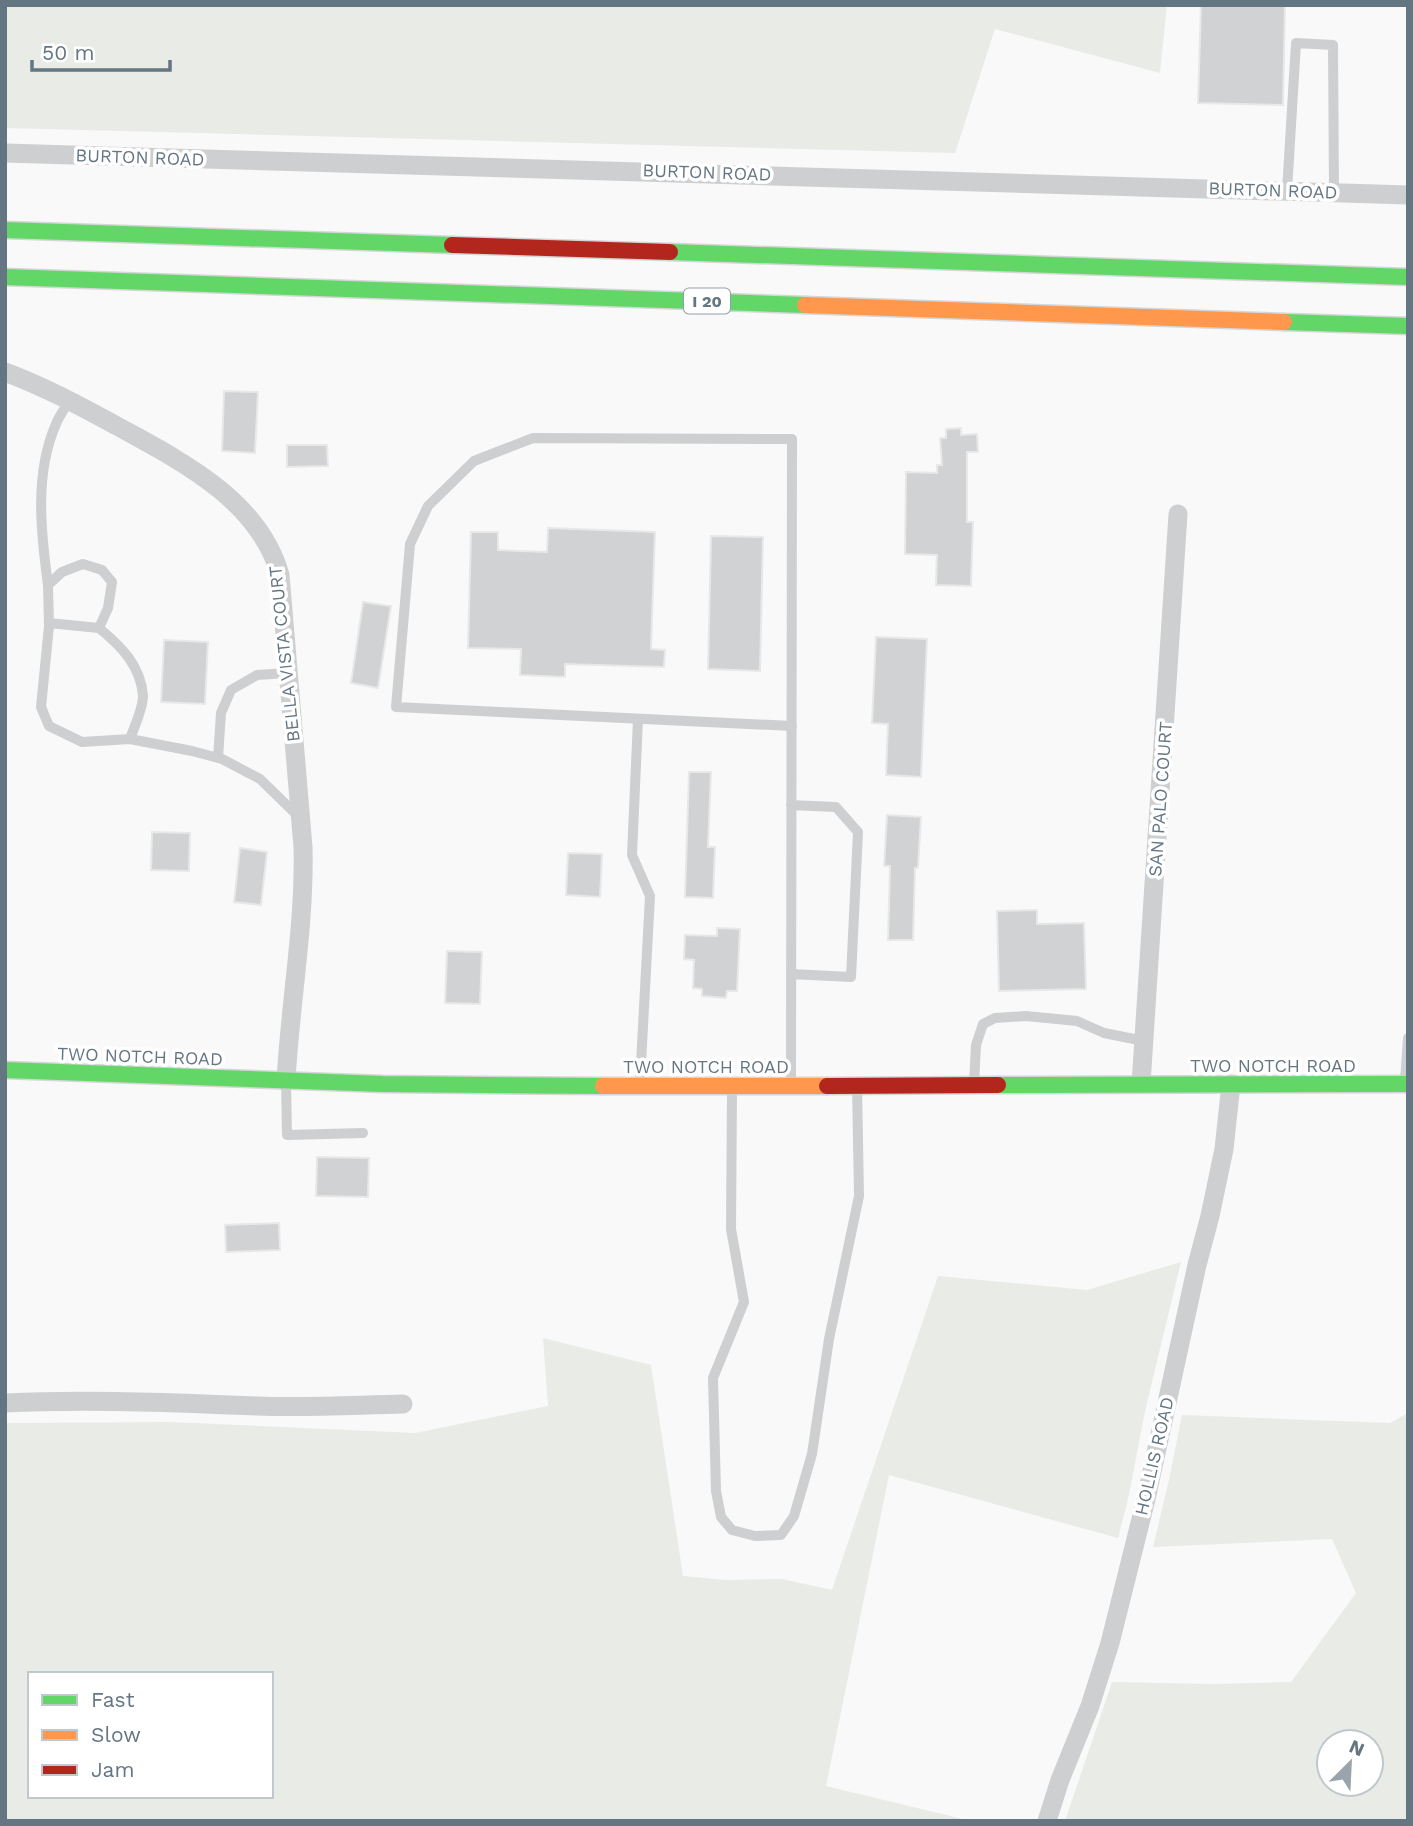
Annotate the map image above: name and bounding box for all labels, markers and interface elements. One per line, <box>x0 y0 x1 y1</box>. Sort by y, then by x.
scale bar <box>32 28 170 72</box>
text: 50 m <box>42 40 94 65</box>
street label: BURTON ROAD <box>75 144 205 170</box>
street label: BURTON ROAD <box>642 159 772 185</box>
street label: BURTON ROAD <box>1208 177 1338 203</box>
road number: I 20 <box>684 288 730 314</box>
street label: BELLA VISTA COURT <box>264 565 304 743</box>
street label: SAN PALO COURT <box>1144 721 1176 877</box>
street label: TWO NOTCH ROAD <box>57 1043 223 1069</box>
street label: TWO NOTCH ROAD <box>1190 1055 1356 1076</box>
street label: TWO NOTCH ROAD <box>623 1056 789 1077</box>
street label: HOLLIS ROAD <box>1130 1395 1178 1517</box>
legend <box>28 1672 273 1798</box>
text: Fast <box>91 1687 135 1712</box>
text: Slow <box>91 1722 141 1747</box>
north arrow <box>1315 1728 1385 1798</box>
text: N <box>1346 1735 1368 1761</box>
text: Jam <box>91 1757 134 1782</box>

